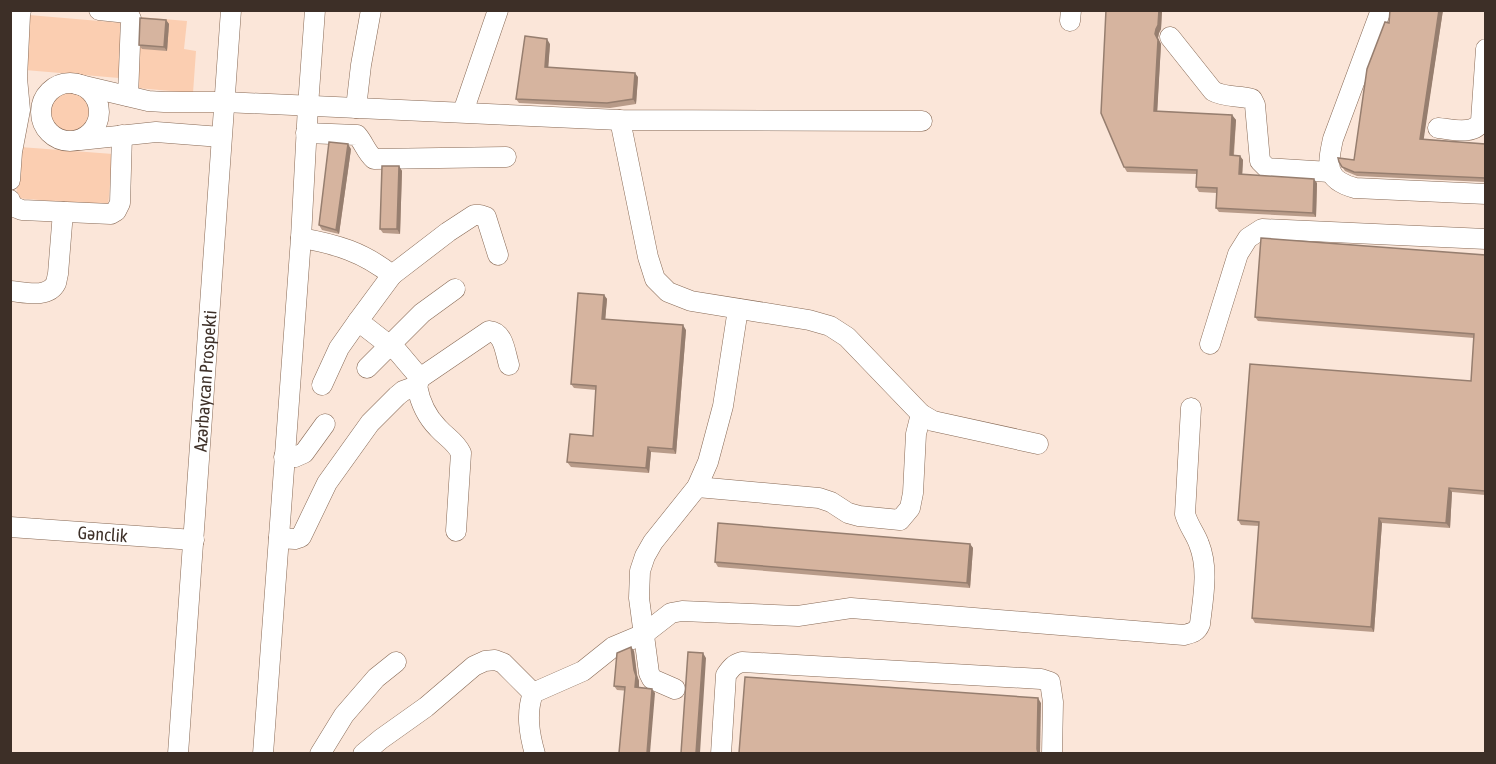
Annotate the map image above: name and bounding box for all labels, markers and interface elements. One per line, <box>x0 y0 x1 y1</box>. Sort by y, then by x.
street label: Azərbaycan Prospekti <box>189 309 220 453</box>
street label: Gənclik <box>77 521 129 546</box>

